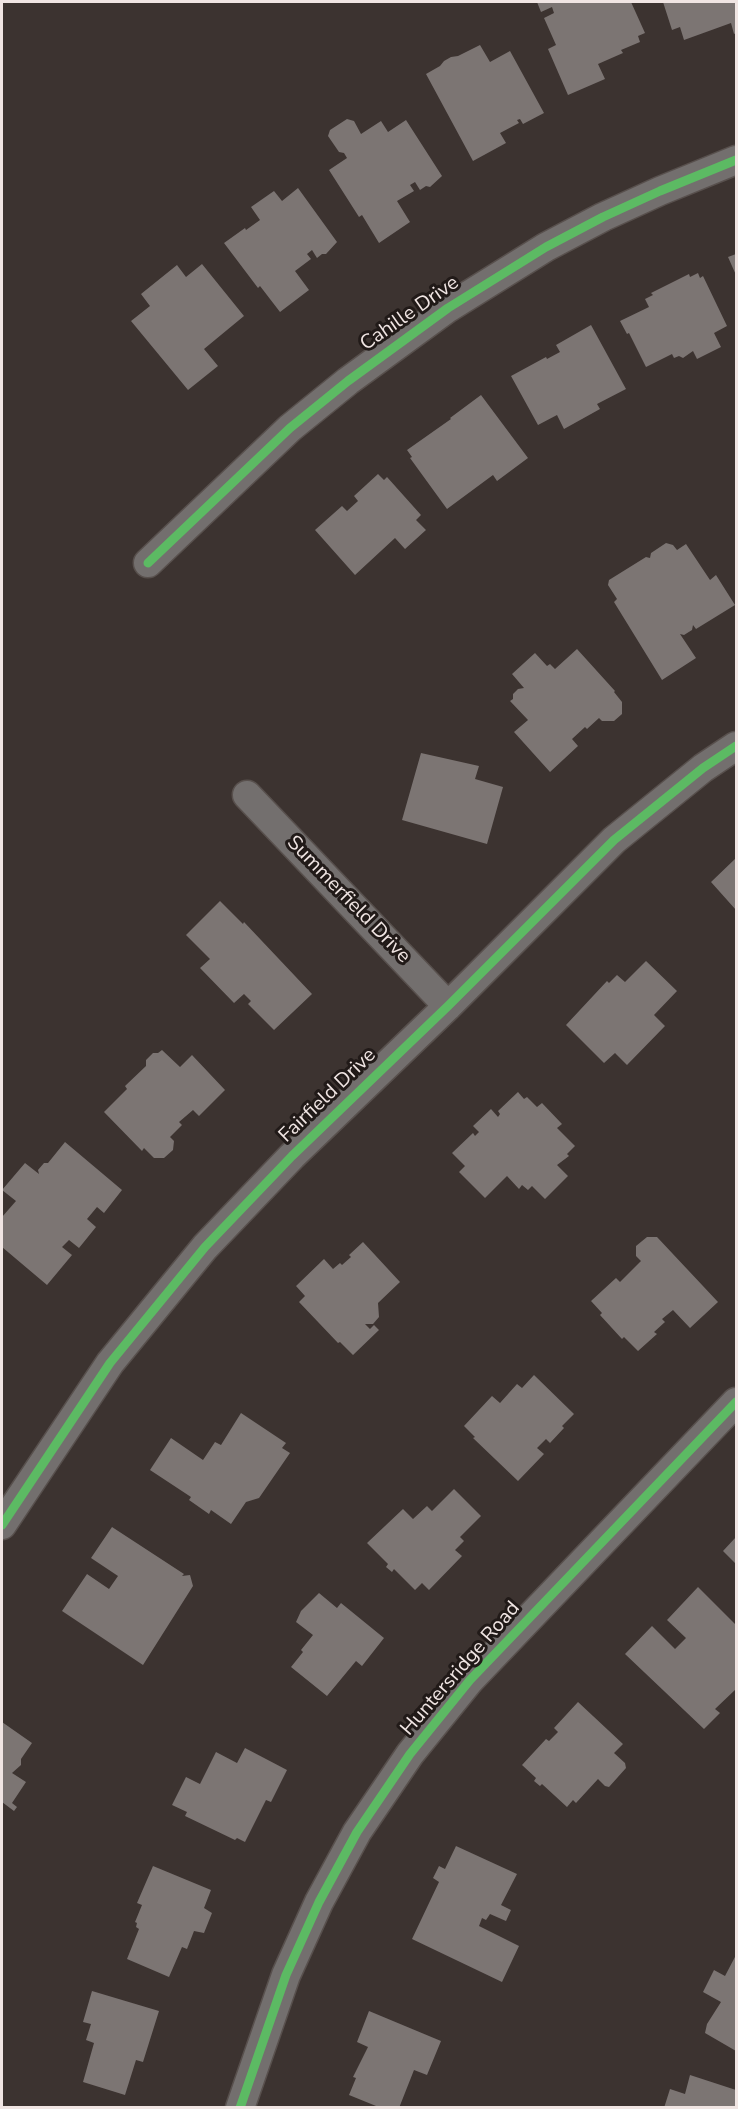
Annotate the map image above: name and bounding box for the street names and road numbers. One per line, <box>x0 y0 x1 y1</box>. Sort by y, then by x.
street label: Cahille Drive <box>356 271 464 357</box>
street label: Summerfield Drive <box>281 831 415 969</box>
street label: Fairfield Drive <box>275 1044 381 1148</box>
street label: Huntersridge Road <box>396 1597 526 1741</box>

